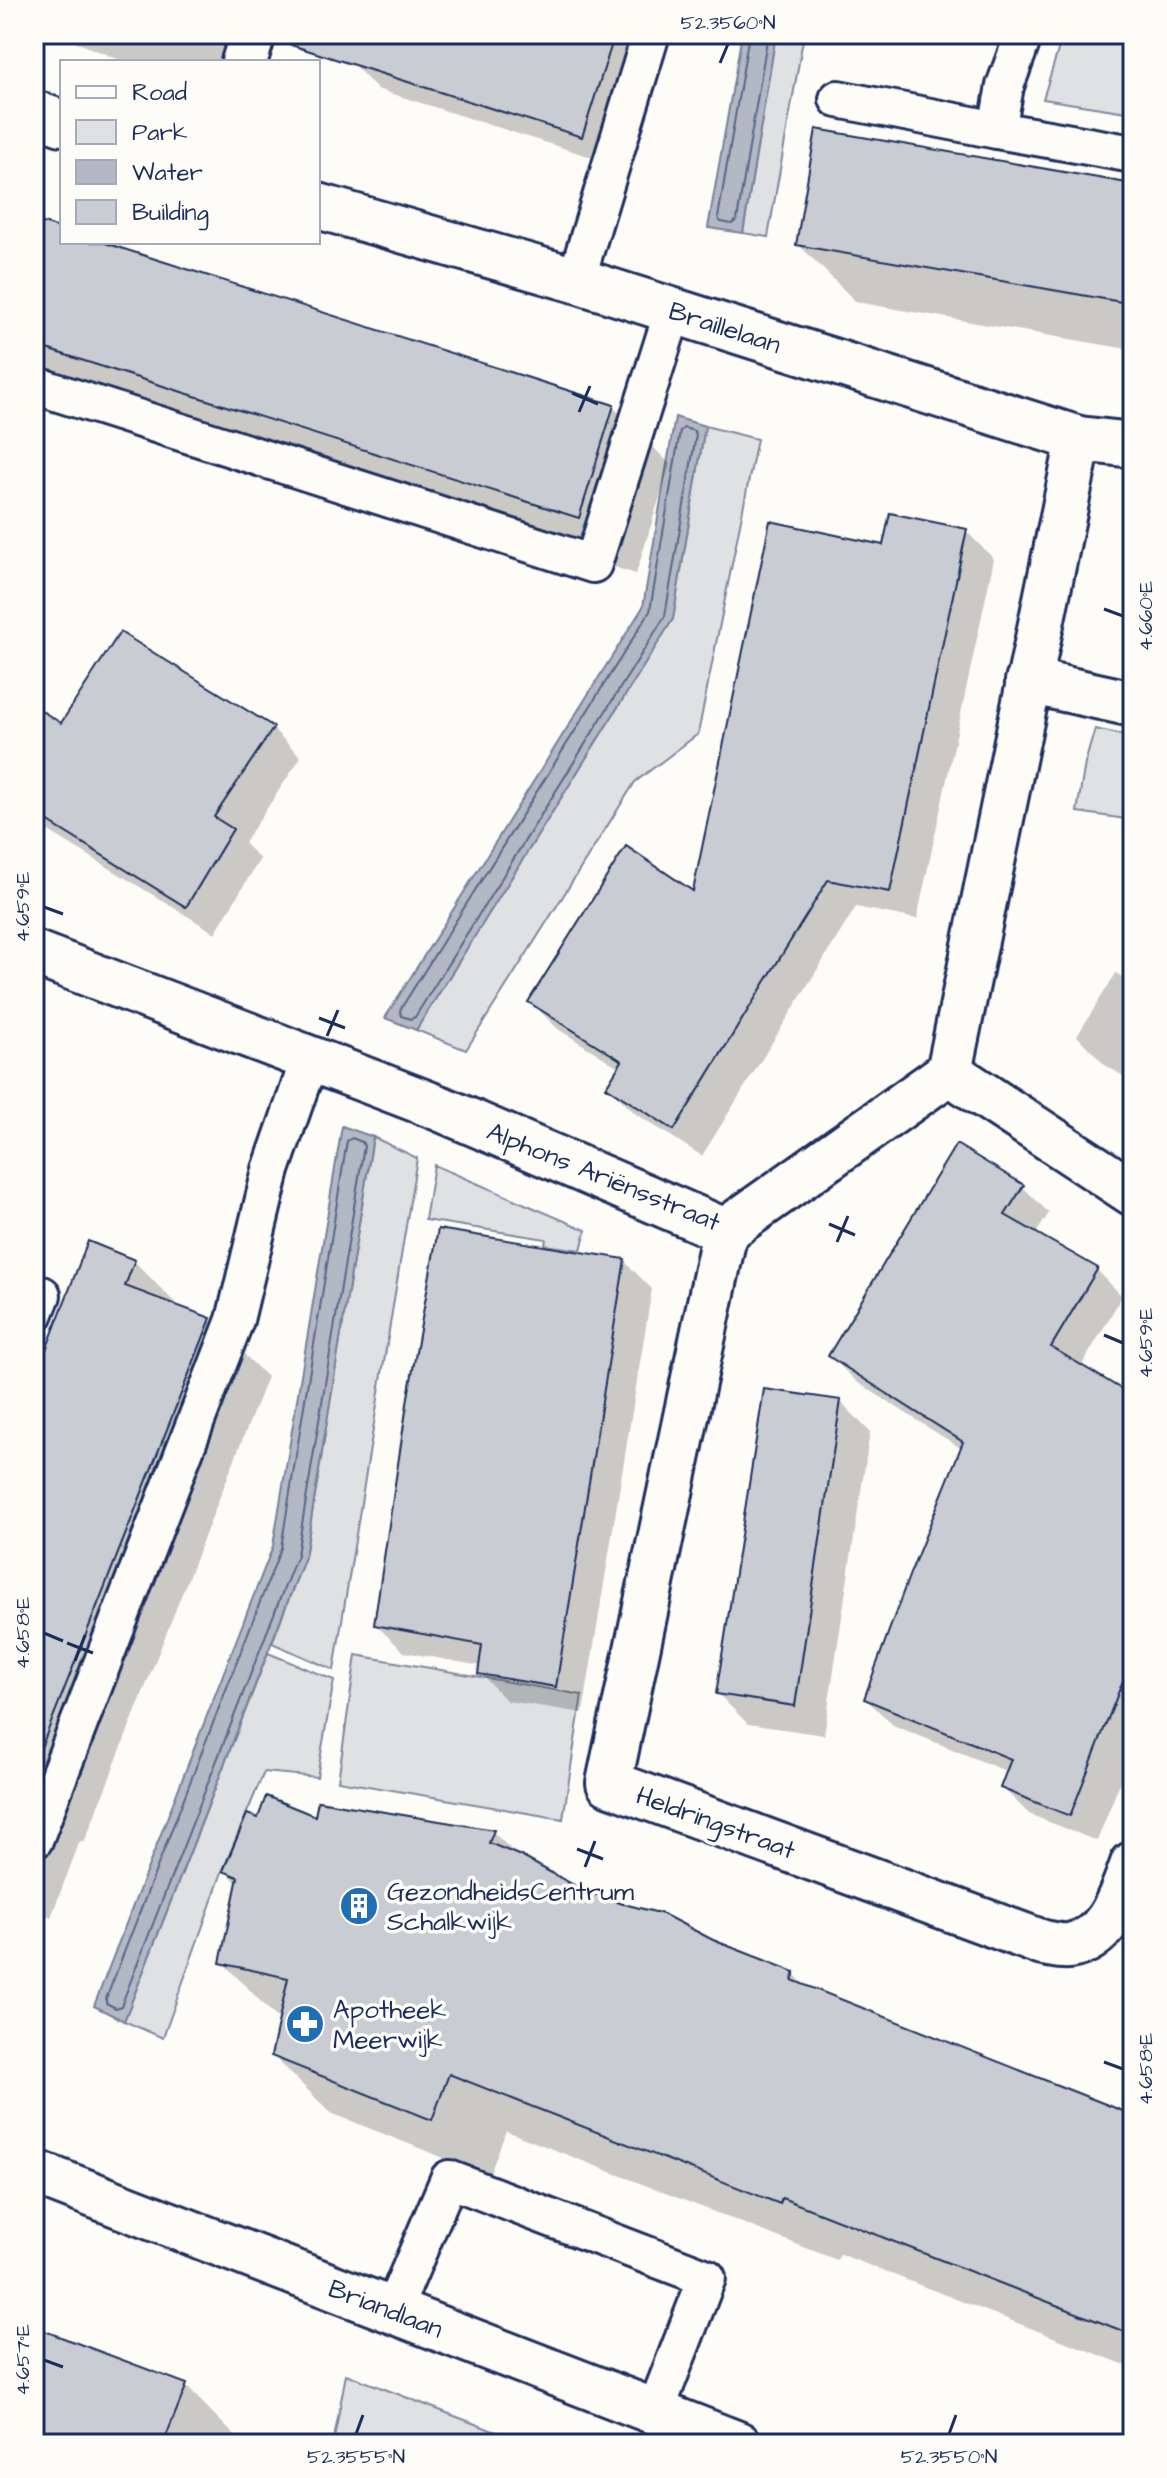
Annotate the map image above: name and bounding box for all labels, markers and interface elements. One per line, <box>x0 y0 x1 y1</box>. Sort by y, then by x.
text: 52.3560°N <box>681 9 775 37</box>
legend <box>60 60 320 244</box>
text: Road <box>132 76 187 110</box>
text: Park <box>132 116 188 150</box>
text: Water <box>132 156 203 190</box>
text: Building <box>132 196 209 231</box>
street label: Braillelaan <box>664 293 785 363</box>
text: 4.660°E <box>1132 581 1160 651</box>
text: 4.659°E <box>9 871 37 942</box>
street label: Alphons Ariënsstraat <box>481 1114 726 1240</box>
text: 4.659°E <box>1132 1307 1160 1378</box>
text: 4.658°E <box>9 1597 37 1669</box>
street label: Heldringstraat <box>630 1778 801 1870</box>
place label: GezondheidsCentrum Schalkwijk <box>387 1874 635 1940</box>
building icon: GezondheidsCentrum Schalkwijk <box>338 1885 380 1927</box>
place label: Apotheek Meerwijk <box>333 1992 446 2058</box>
pharmacy icon: Apotheek Meerwijk <box>284 2003 326 2045</box>
text: 4.658°E <box>1132 2033 1160 2105</box>
street label: Briandlaan <box>323 2271 448 2347</box>
text: 4.657°E <box>9 2324 37 2396</box>
text: 52.3555°N <box>307 2443 405 2471</box>
text: 52.3550°N <box>901 2443 997 2471</box>

